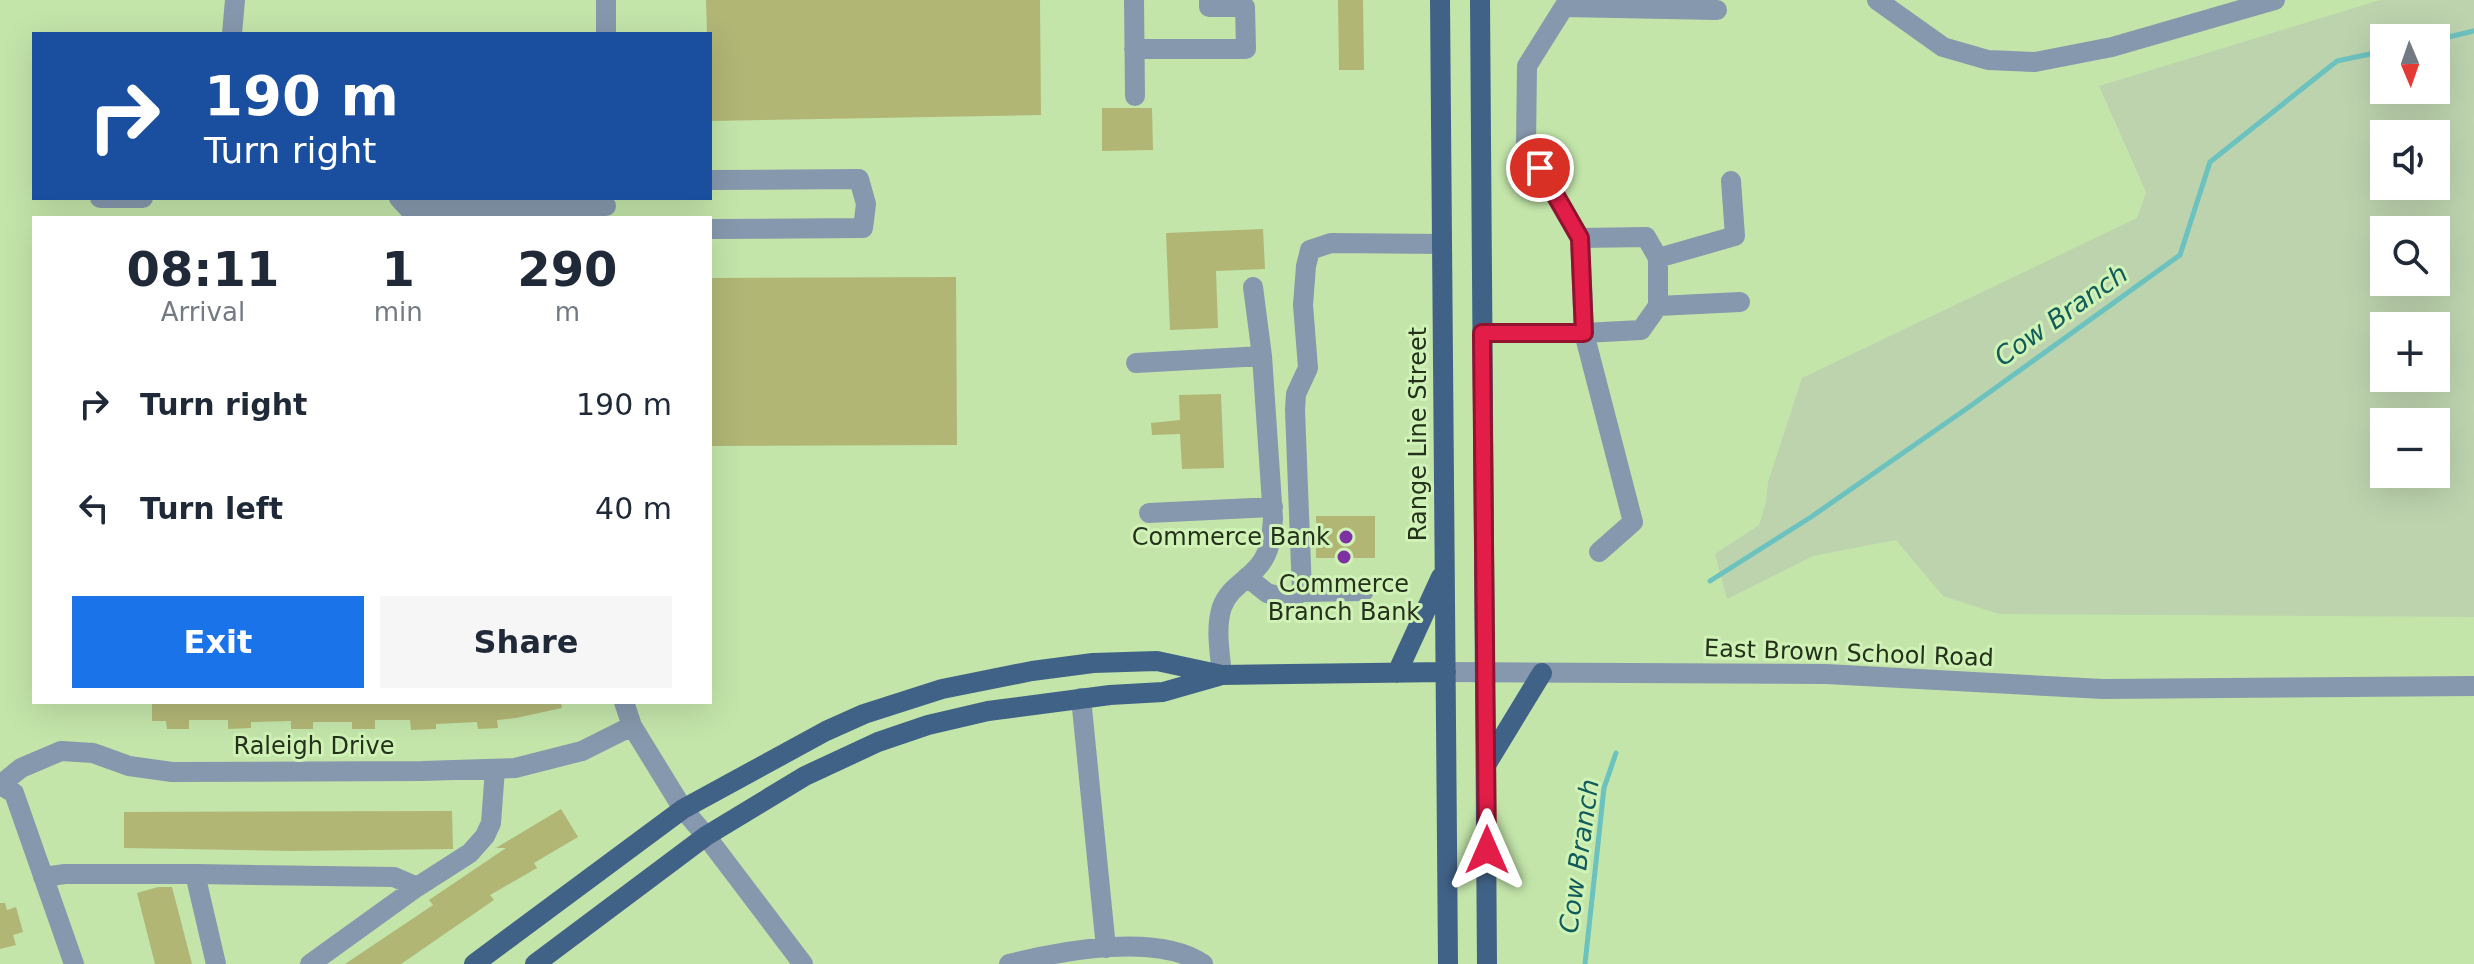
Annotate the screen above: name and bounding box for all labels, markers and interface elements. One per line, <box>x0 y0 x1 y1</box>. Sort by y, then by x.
north arrow <box>2370 24 2450 104</box>
map controls <box>2370 24 2450 488</box>
text: 190 m <box>204 63 399 128</box>
icon: right <box>72 64 176 168</box>
button: sound <box>2370 120 2450 200</box>
text: Turn right <box>204 130 376 171</box>
pin <box>1506 134 1574 202</box>
icon: arrive <box>1518 146 1562 190</box>
button: search <box>2370 216 2450 296</box>
text: 08:11 <box>126 241 279 297</box>
text: 1 <box>382 241 415 297</box>
text: 290 <box>517 241 617 297</box>
water label: Cow Branch <box>1989 258 2133 372</box>
text: Arrival <box>161 297 245 327</box>
text: min <box>374 297 423 327</box>
text: m <box>555 297 580 327</box>
button: + <box>2370 312 2450 392</box>
street label: Range Line Street <box>1404 327 1432 541</box>
icon: right <box>72 382 116 426</box>
text: Turn right <box>140 387 307 422</box>
text: 190 m <box>576 387 672 422</box>
button: − <box>2370 408 2450 488</box>
icon: left <box>72 486 116 530</box>
text: Turn left <box>140 491 283 526</box>
text: 40 m <box>595 491 672 526</box>
place label: Commerce Bank <box>1132 523 1330 551</box>
marker: Commerce Bank <box>1337 528 1355 546</box>
marker: Commerce Branch Bank <box>1335 548 1353 566</box>
place label: Commerce Branch Bank <box>1268 570 1420 626</box>
button: Exit <box>72 596 364 688</box>
button: Share <box>380 596 672 688</box>
street label: East Brown School Road <box>1704 634 1994 672</box>
street label: Raleigh Drive <box>233 732 395 760</box>
water label: Cow Branch <box>1553 777 1605 935</box>
position arrow <box>1445 808 1529 892</box>

